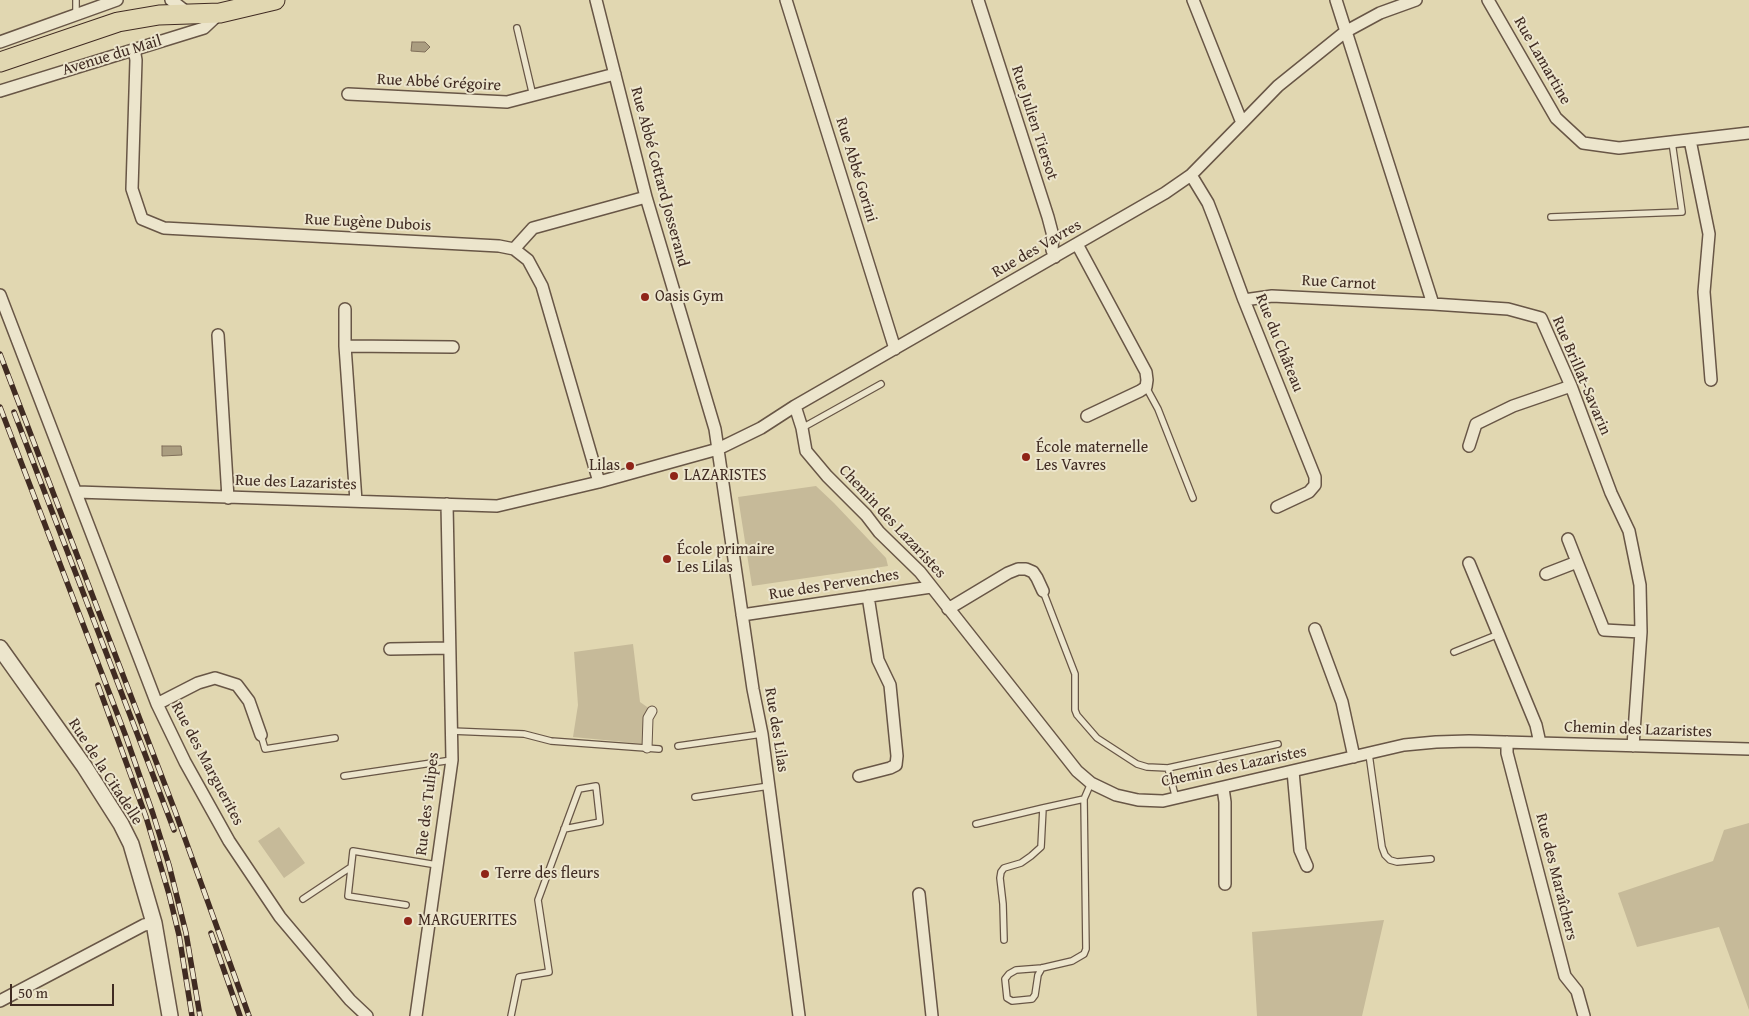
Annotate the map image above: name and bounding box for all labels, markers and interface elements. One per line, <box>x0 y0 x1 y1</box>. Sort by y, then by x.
street label: Rue Lamartine <box>1509 14 1575 108</box>
street label: Avenue du Mail <box>60 32 164 80</box>
street label: Rue Julien Tiersot <box>1006 63 1062 183</box>
street label: Rue Abbé Grégoire <box>376 70 502 96</box>
street label: Rue Abbé Cottard Josserand <box>626 85 692 269</box>
street label: Rue Abbé Gorini <box>831 115 881 225</box>
street label: Rue Eugène Dubois <box>304 210 432 236</box>
street label: Rue des Vavres <box>989 216 1085 282</box>
street label: Rue Carnot <box>1301 271 1377 295</box>
place label: Oasis Gym <box>655 287 723 307</box>
marker: Oasis Gym <box>639 291 651 303</box>
street label: Rue du Château <box>1251 291 1307 395</box>
street label: Rue Brillat-Savarin <box>1547 314 1615 438</box>
place label: École maternelle Les Vavres <box>1036 438 1148 476</box>
marker: École maternelle Les Vavres <box>1020 451 1032 463</box>
place label: Lilas <box>589 456 620 476</box>
marker: Lilas <box>624 460 636 472</box>
street label: Chemin des Lazaristes <box>834 461 950 583</box>
place label: LAZARISTES <box>684 466 767 486</box>
marker: LAZARISTES <box>668 470 680 482</box>
street label: Rue des Lazaristes <box>235 471 357 495</box>
place label: École primaire Les Lilas <box>677 540 775 578</box>
marker: École primaire Les Lilas <box>661 553 673 565</box>
street label: Rue des Pervenches <box>768 565 900 605</box>
street label: Rue des Lilas <box>760 686 792 774</box>
street label: Rue des Marguerites <box>166 699 248 829</box>
street label: Rue de la Citadelle <box>63 715 147 829</box>
street label: Chemin des Lazaristes <box>1564 718 1712 742</box>
street label: Chemin des Lazaristes <box>1160 742 1308 792</box>
street label: Rue des Tulipes <box>412 751 444 857</box>
street label: Rue des Maraîchers <box>1531 811 1581 943</box>
place label: Terre des fleurs <box>495 864 599 884</box>
marker: Terre des fleurs <box>479 868 491 880</box>
place label: MARGUERITES <box>418 911 517 931</box>
marker: MARGUERITES <box>402 915 414 927</box>
scale bar <box>12 974 116 1006</box>
text: 50 m <box>18 982 48 1003</box>

